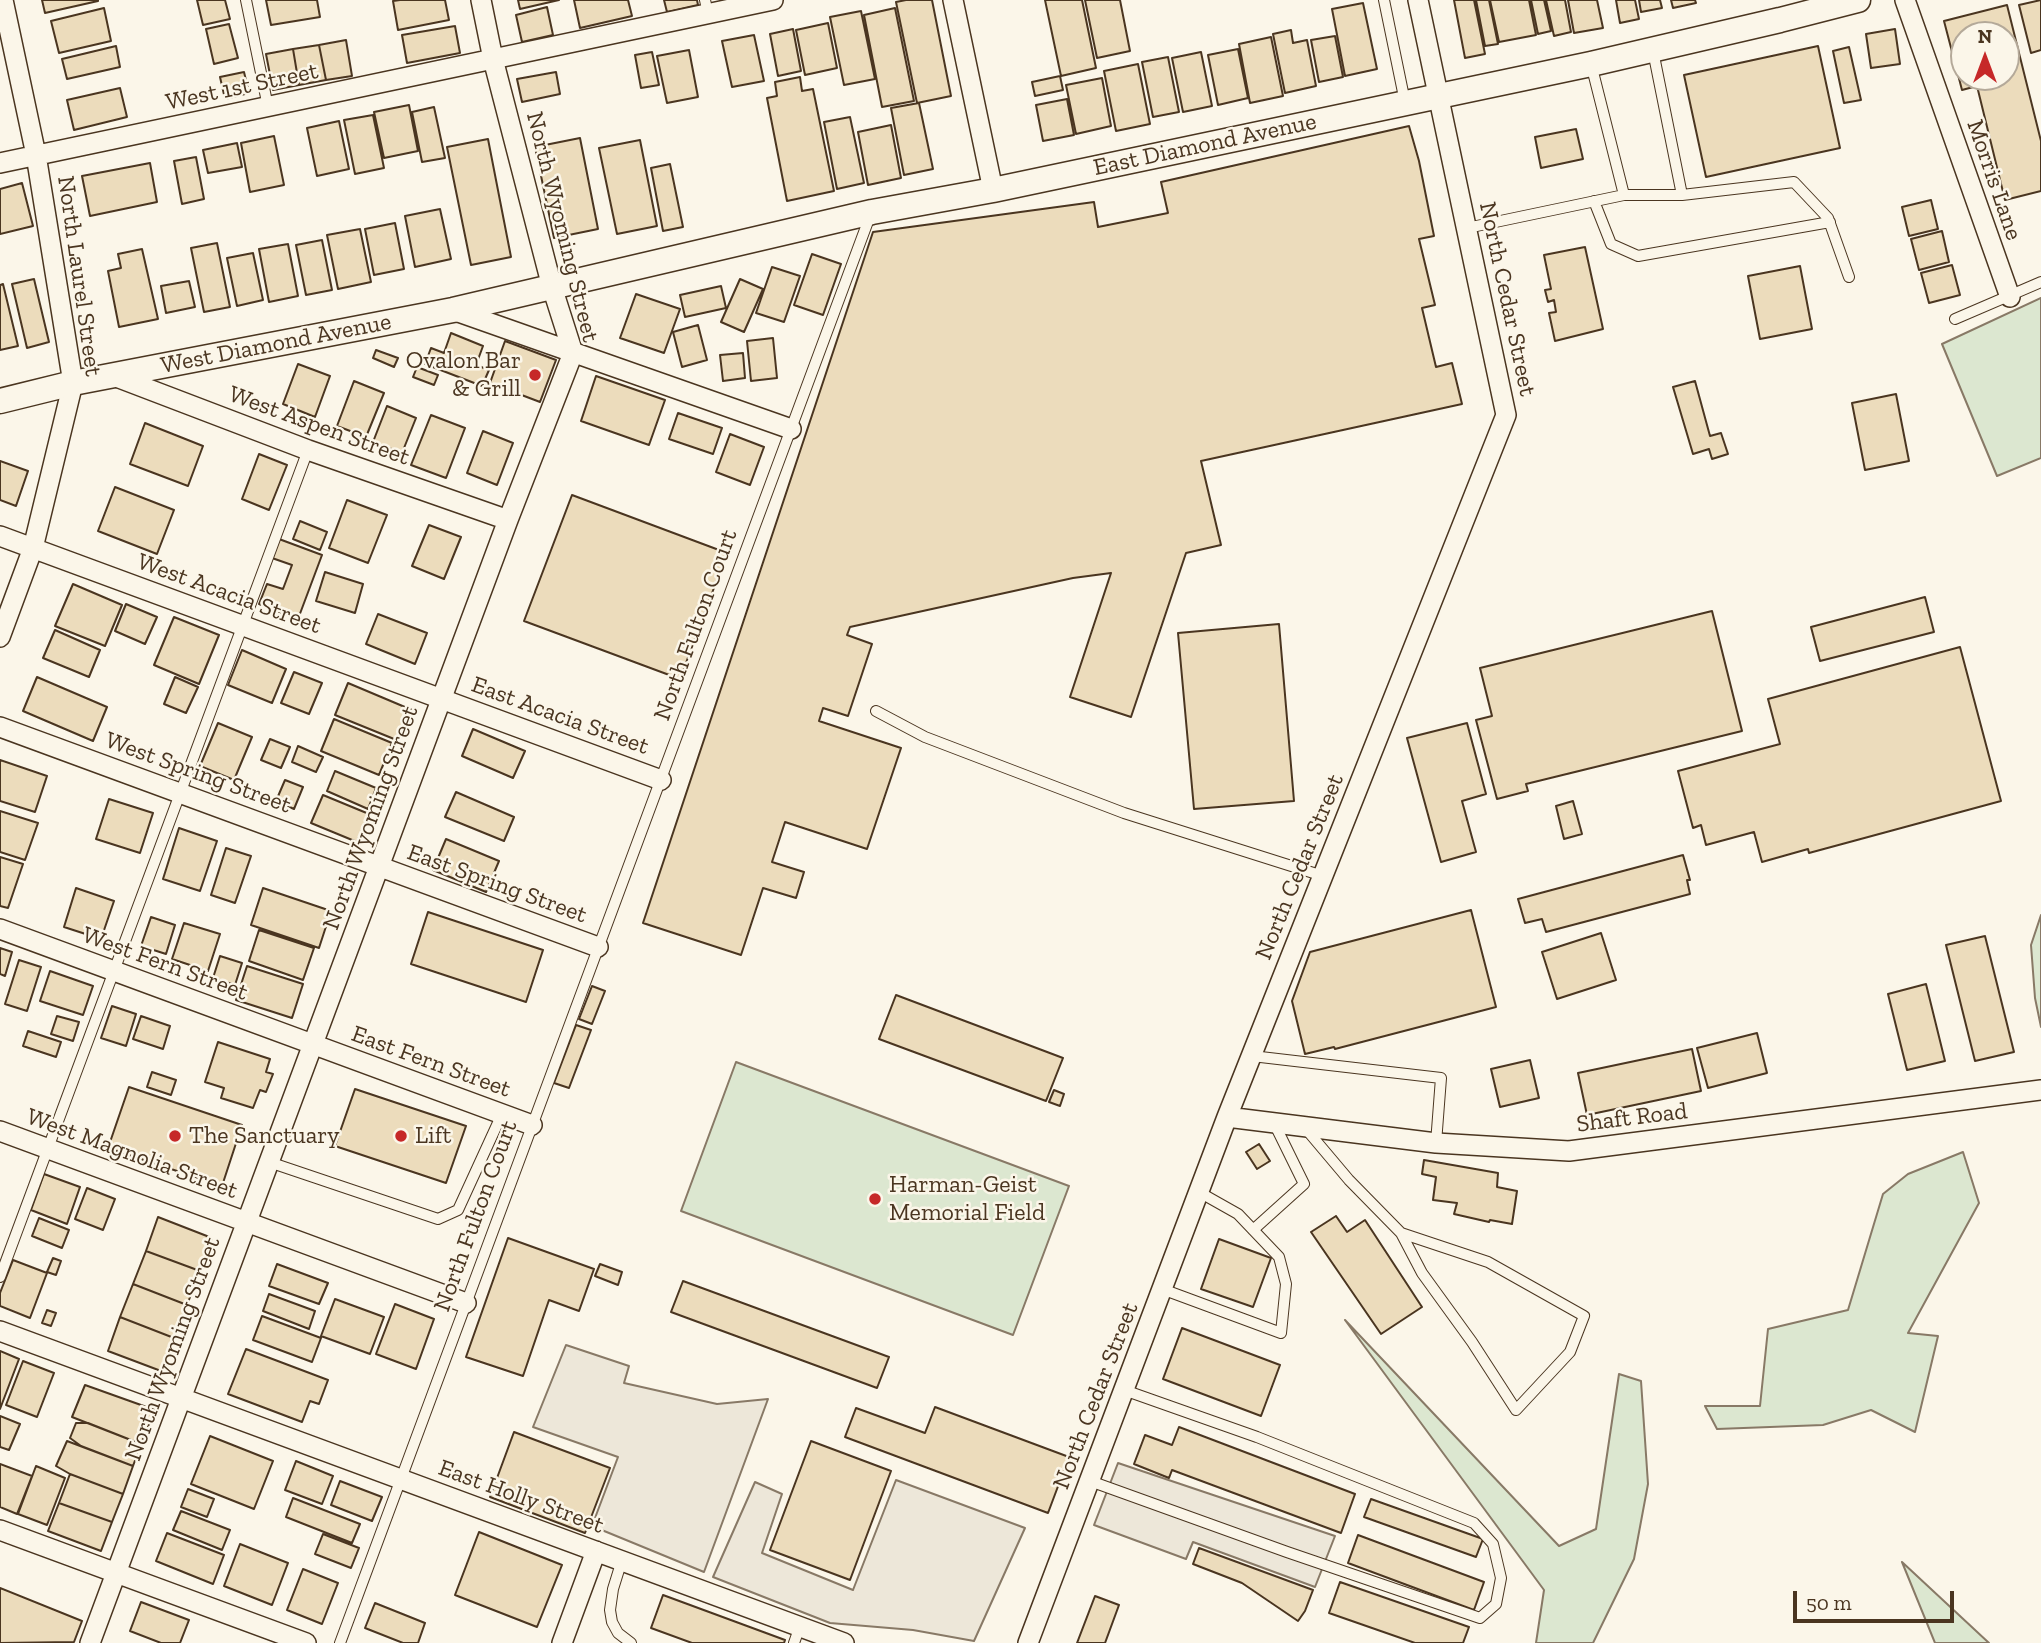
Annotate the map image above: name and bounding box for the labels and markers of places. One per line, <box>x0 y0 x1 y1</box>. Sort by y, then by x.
place label: Ovalon Bar & Grill <box>406 347 521 403</box>
marker: Ovalon Bar & Grill <box>527 367 543 383</box>
place label: The Sanctuary <box>189 1122 340 1150</box>
place label: Lift <box>415 1122 451 1150</box>
marker: The Sanctuary <box>167 1128 183 1144</box>
marker: Lift <box>393 1128 409 1144</box>
place label: Harman-Geist Memorial Field <box>889 1171 1045 1227</box>
marker: Harman-Geist Memorial Field <box>867 1191 883 1207</box>

